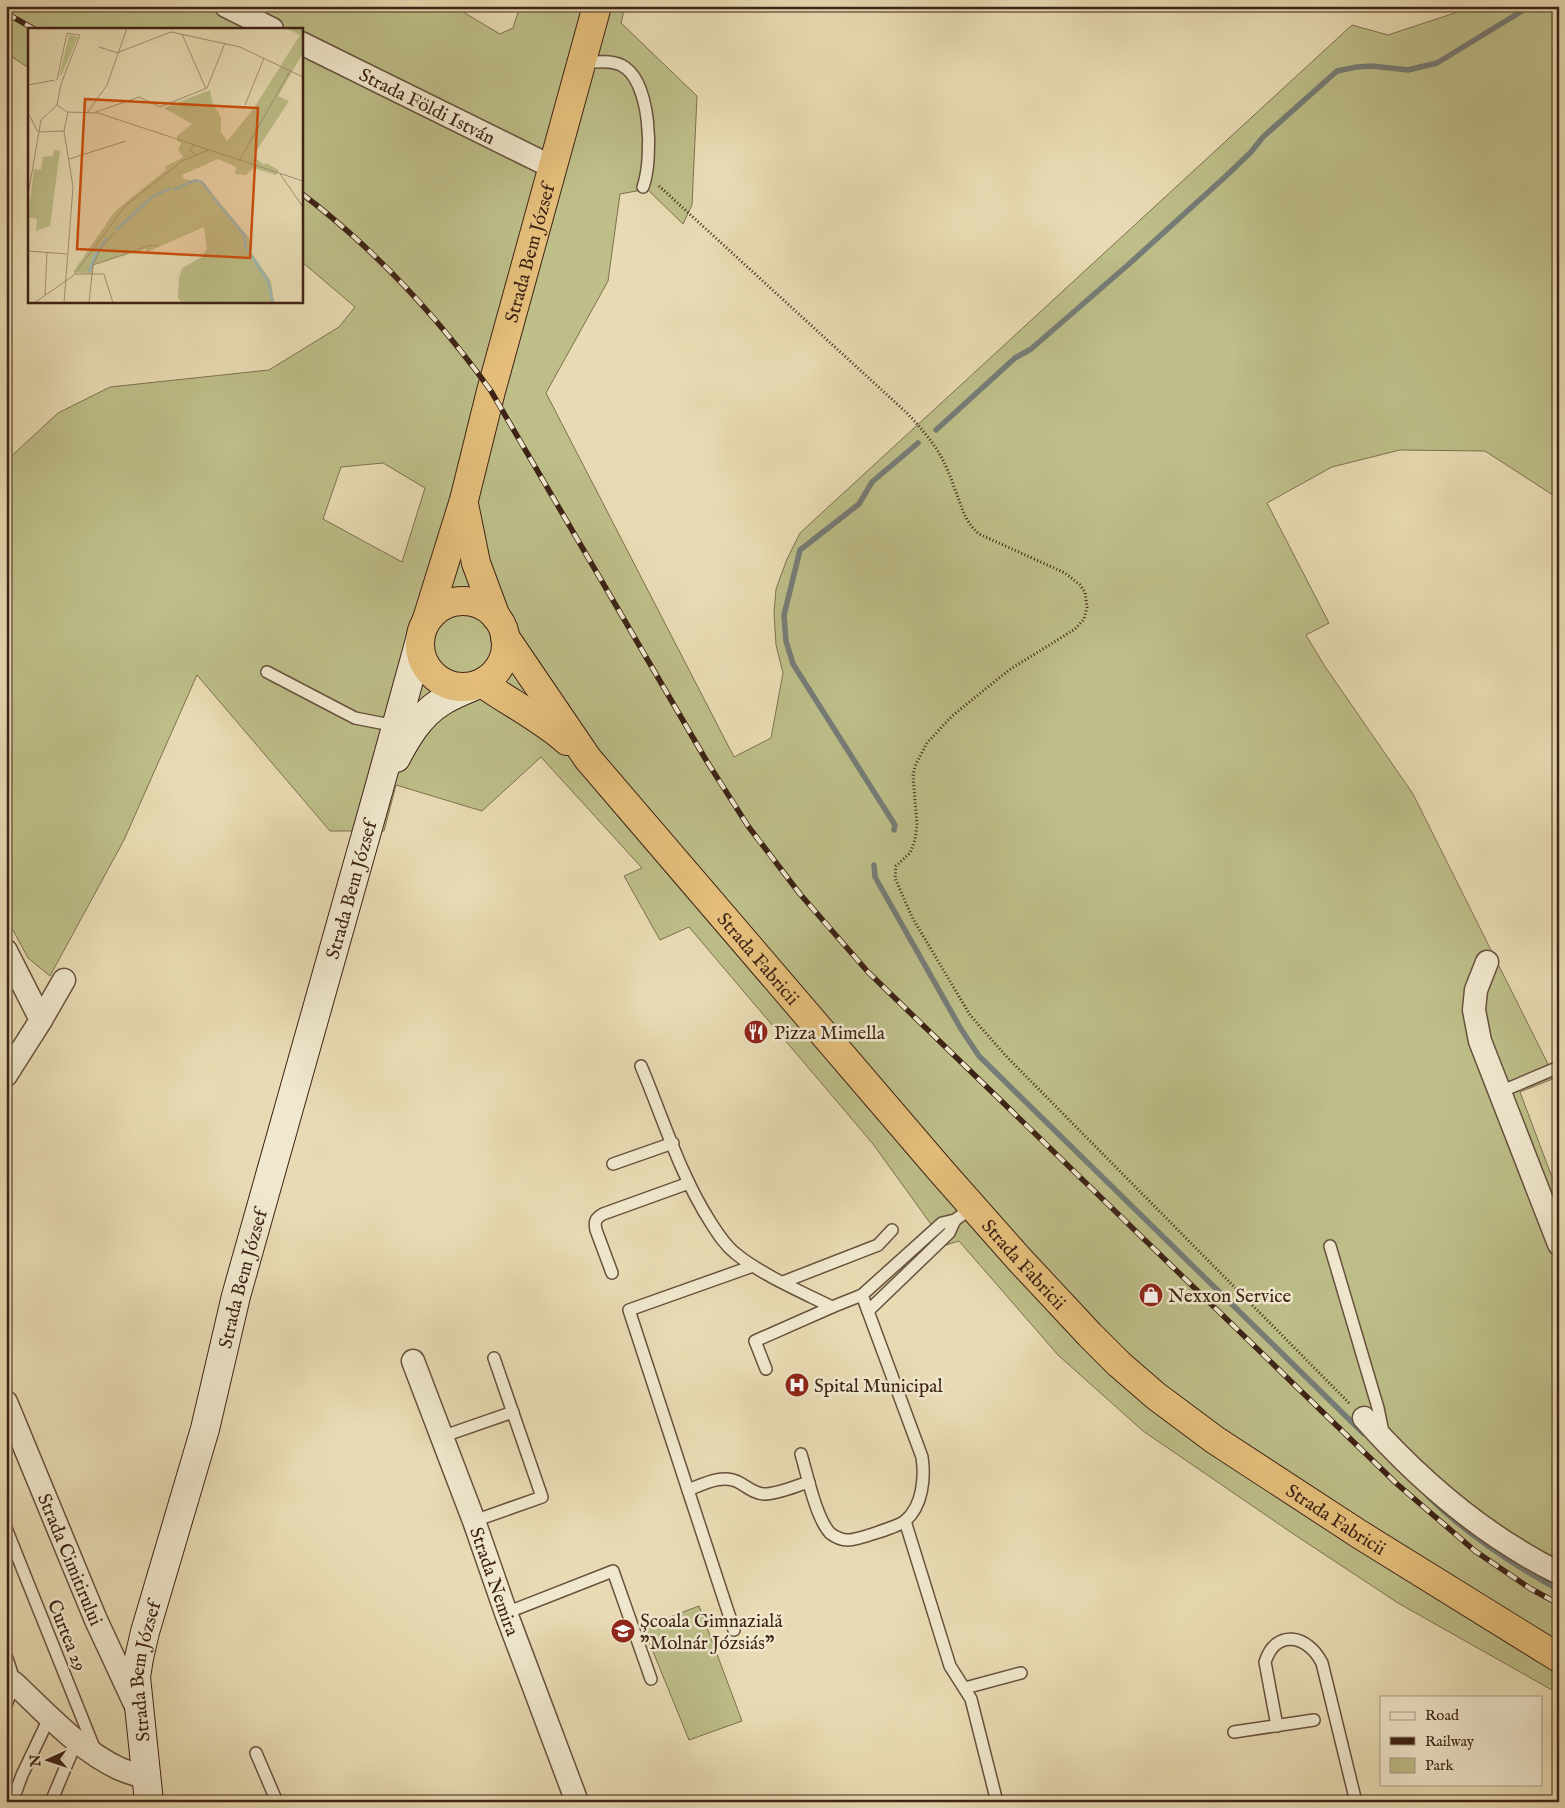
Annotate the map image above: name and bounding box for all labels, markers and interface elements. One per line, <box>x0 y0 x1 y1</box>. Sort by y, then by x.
inset map <box>28 28 302 302</box>
street label: Strada Földi István <box>355 64 499 151</box>
street label: Strada Bem József <box>500 179 562 326</box>
street label: Strada Bem József <box>322 815 384 962</box>
street label: Strada Fabricii <box>711 908 804 1011</box>
restaurant icon: Pizza Mimella <box>743 1019 769 1045</box>
place label: Pizza Mimella <box>774 1022 886 1046</box>
street label: Strada Bem József <box>214 1204 275 1351</box>
street label: Strada Fabricii <box>975 1215 1070 1316</box>
shop icon: Nexxon Service <box>1138 1282 1164 1308</box>
place label: Nexxon Service <box>1168 1285 1291 1309</box>
hospital icon: Spital Municipal <box>784 1372 810 1398</box>
place label: Spital Municipal <box>814 1375 943 1399</box>
street label: Strada Fabricii <box>1281 1479 1390 1562</box>
street label: Strada Cimitirului <box>31 1490 107 1630</box>
street label: Strada Nemira <box>463 1524 524 1640</box>
street label: Curtea 29 <box>41 1596 91 1675</box>
street label: Strada Bem József <box>126 1596 168 1743</box>
place label: Școala Gimnazială "Molnár Józsiás" <box>640 1610 783 1656</box>
school or university icon: Școala Gimnazială "Molnár Józsiás" <box>610 1618 636 1644</box>
legend <box>1380 1696 1542 1786</box>
text: Road <box>1425 1706 1460 1725</box>
text: Railway <box>1425 1732 1475 1751</box>
north arrow <box>22 1736 72 1786</box>
text: N <box>27 1754 45 1768</box>
text: Park <box>1425 1756 1455 1775</box>

